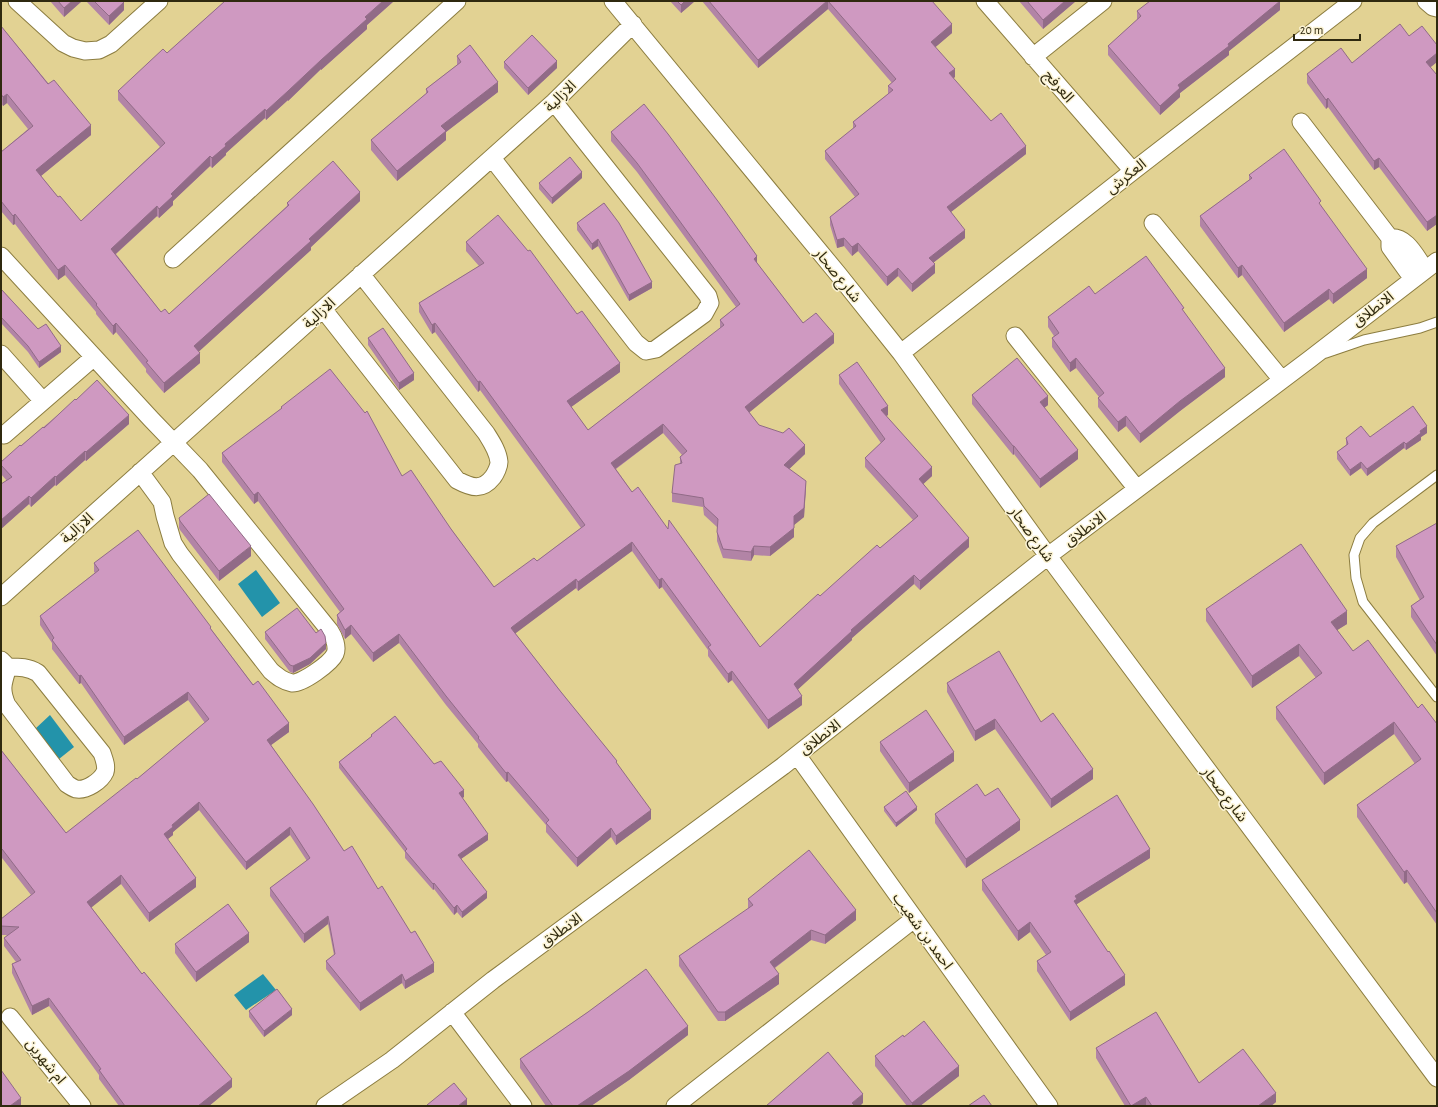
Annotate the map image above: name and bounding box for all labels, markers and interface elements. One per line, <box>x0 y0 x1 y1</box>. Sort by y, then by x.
scale bar <box>1294 16 1360 42</box>
text: 20 m <box>1300 24 1323 36</box>
street label: العرفج <box>1038 67 1076 108</box>
street label: الازالية <box>542 78 580 116</box>
street label: العكرش <box>1103 156 1150 197</box>
street label: شارع صحار <box>808 245 864 308</box>
street label: الانطلاق <box>1350 289 1397 331</box>
street label: الازالية <box>300 295 339 332</box>
street label: شارع صحار <box>1003 503 1057 567</box>
street label: الانطلاق <box>1062 509 1109 551</box>
street label: الازالية <box>58 510 97 547</box>
street label: الانطلاق <box>797 717 844 759</box>
street label: شارع صحار <box>1195 763 1250 827</box>
street label: احمد بن شعيب <box>889 890 955 973</box>
street label: الانطلاق <box>538 910 586 951</box>
street label: ام شهرين <box>21 1036 68 1089</box>

